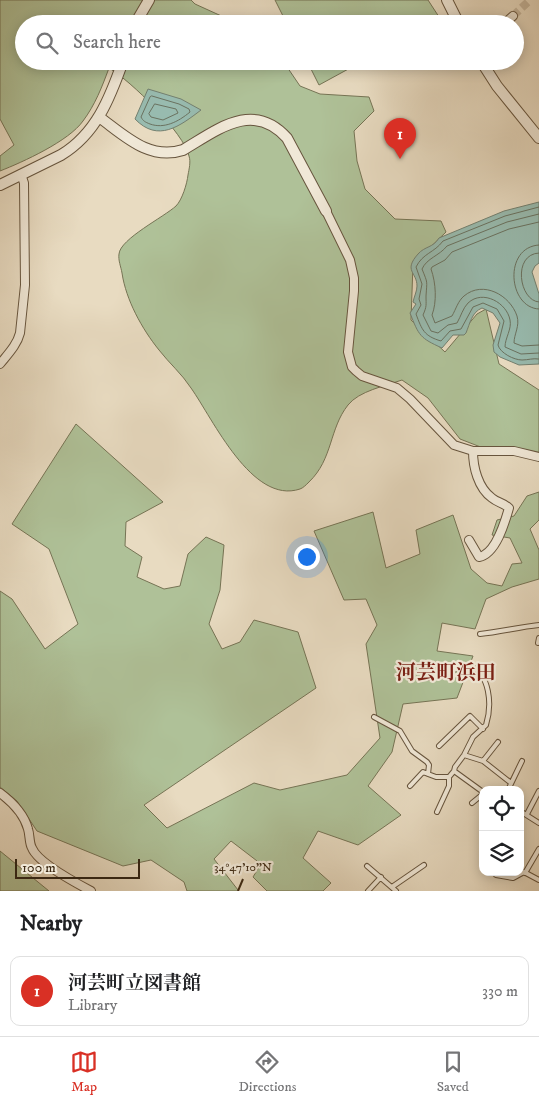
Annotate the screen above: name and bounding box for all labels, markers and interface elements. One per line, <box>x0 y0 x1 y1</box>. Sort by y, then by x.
search box <box>15 15 524 70</box>
icon: search <box>33 29 61 57</box>
text: Search here <box>73 31 161 54</box>
pin: 1 <box>384 118 416 159</box>
your location <box>294 544 320 570</box>
district label: 河芸町浜田 <box>396 661 496 686</box>
map controls <box>479 786 524 876</box>
button: locate <box>479 786 524 831</box>
button: layers <box>479 831 524 876</box>
scale bar <box>15 856 140 879</box>
text: 100 m <box>22 859 56 877</box>
text: 34°47'10"N <box>214 860 272 875</box>
text: Nearby <box>20 911 82 937</box>
text: 河芸町立図書館 <box>68 972 201 995</box>
text: 1 <box>34 981 40 1001</box>
text: 330 m <box>482 981 518 1001</box>
text: Library <box>68 995 117 1015</box>
tab: Map <box>70 1048 98 1096</box>
tab: Directions <box>238 1048 296 1096</box>
tab: Saved <box>437 1048 469 1096</box>

